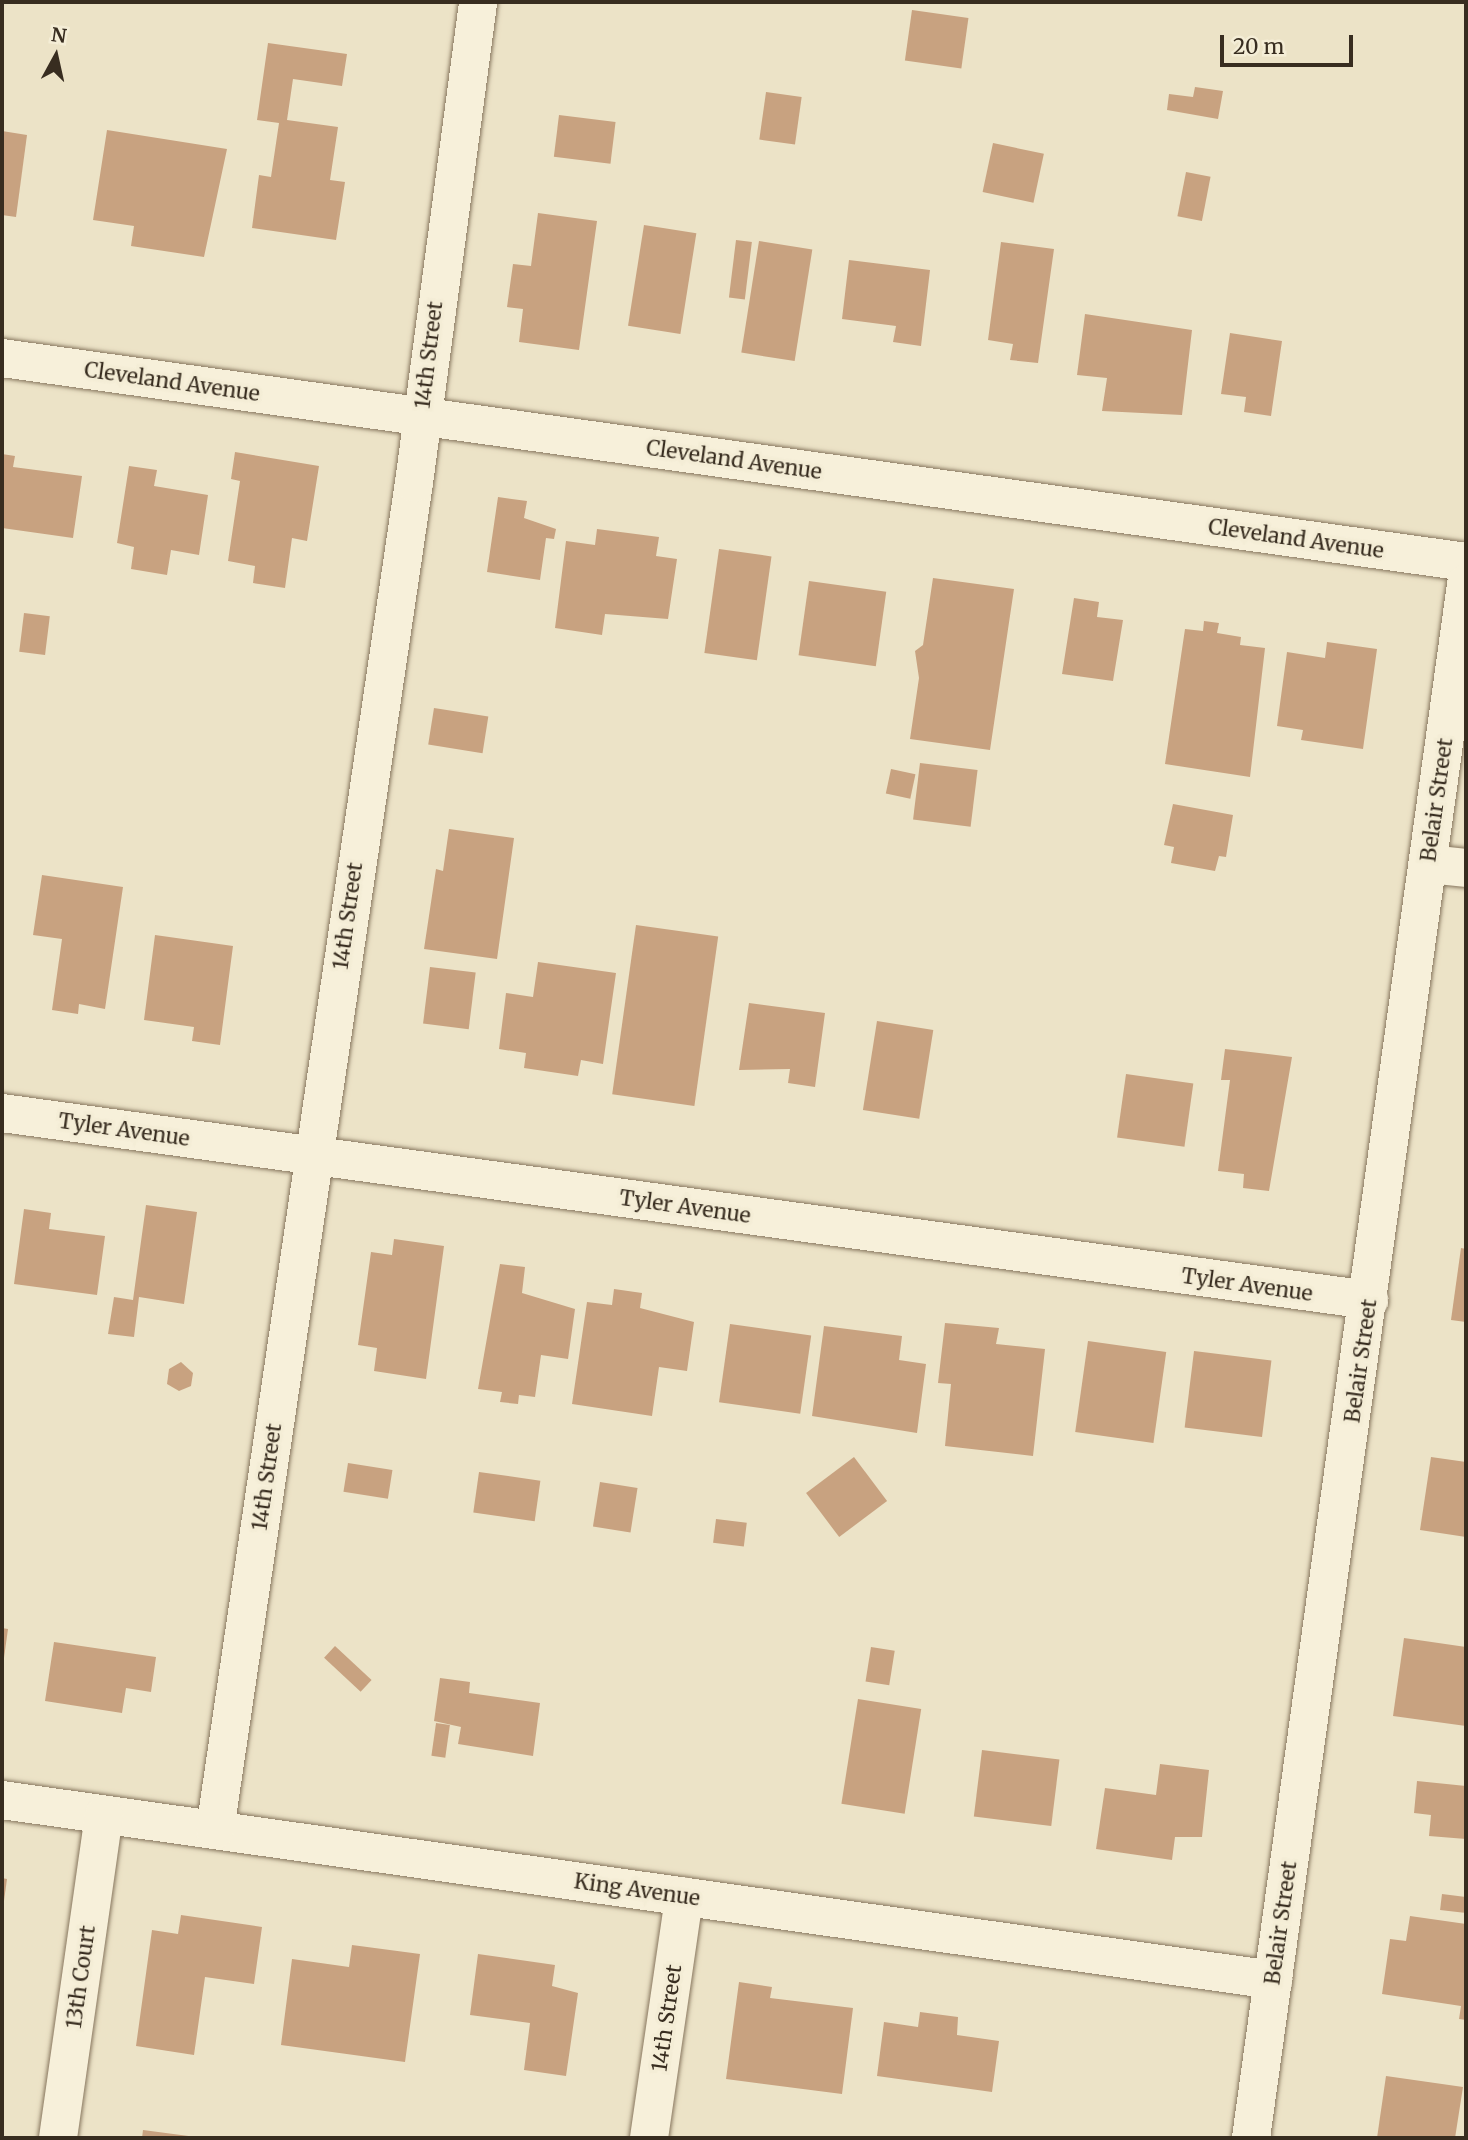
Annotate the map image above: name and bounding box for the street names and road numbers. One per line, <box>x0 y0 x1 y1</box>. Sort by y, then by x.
street label: 14th Street <box>410 300 448 410</box>
street label: Cleveland Avenue <box>83 357 261 407</box>
street label: Cleveland Avenue <box>645 435 823 485</box>
street label: Cleveland Avenue <box>1207 514 1385 564</box>
street label: Belair Street <box>1416 737 1458 863</box>
street label: 14th Street <box>328 861 368 971</box>
street label: Tyler Avenue <box>57 1108 191 1152</box>
street label: Tyler Avenue <box>618 1185 752 1229</box>
street label: Tyler Avenue <box>1180 1263 1314 1307</box>
street label: Belair Street <box>1340 1298 1382 1424</box>
street label: 14th Street <box>247 1422 287 1532</box>
street label: Belair Street <box>1260 1860 1302 1986</box>
street label: King Avenue <box>572 1869 702 1911</box>
street label: 13th Court <box>61 1924 101 2030</box>
street label: 14th Street <box>647 1963 687 2073</box>

